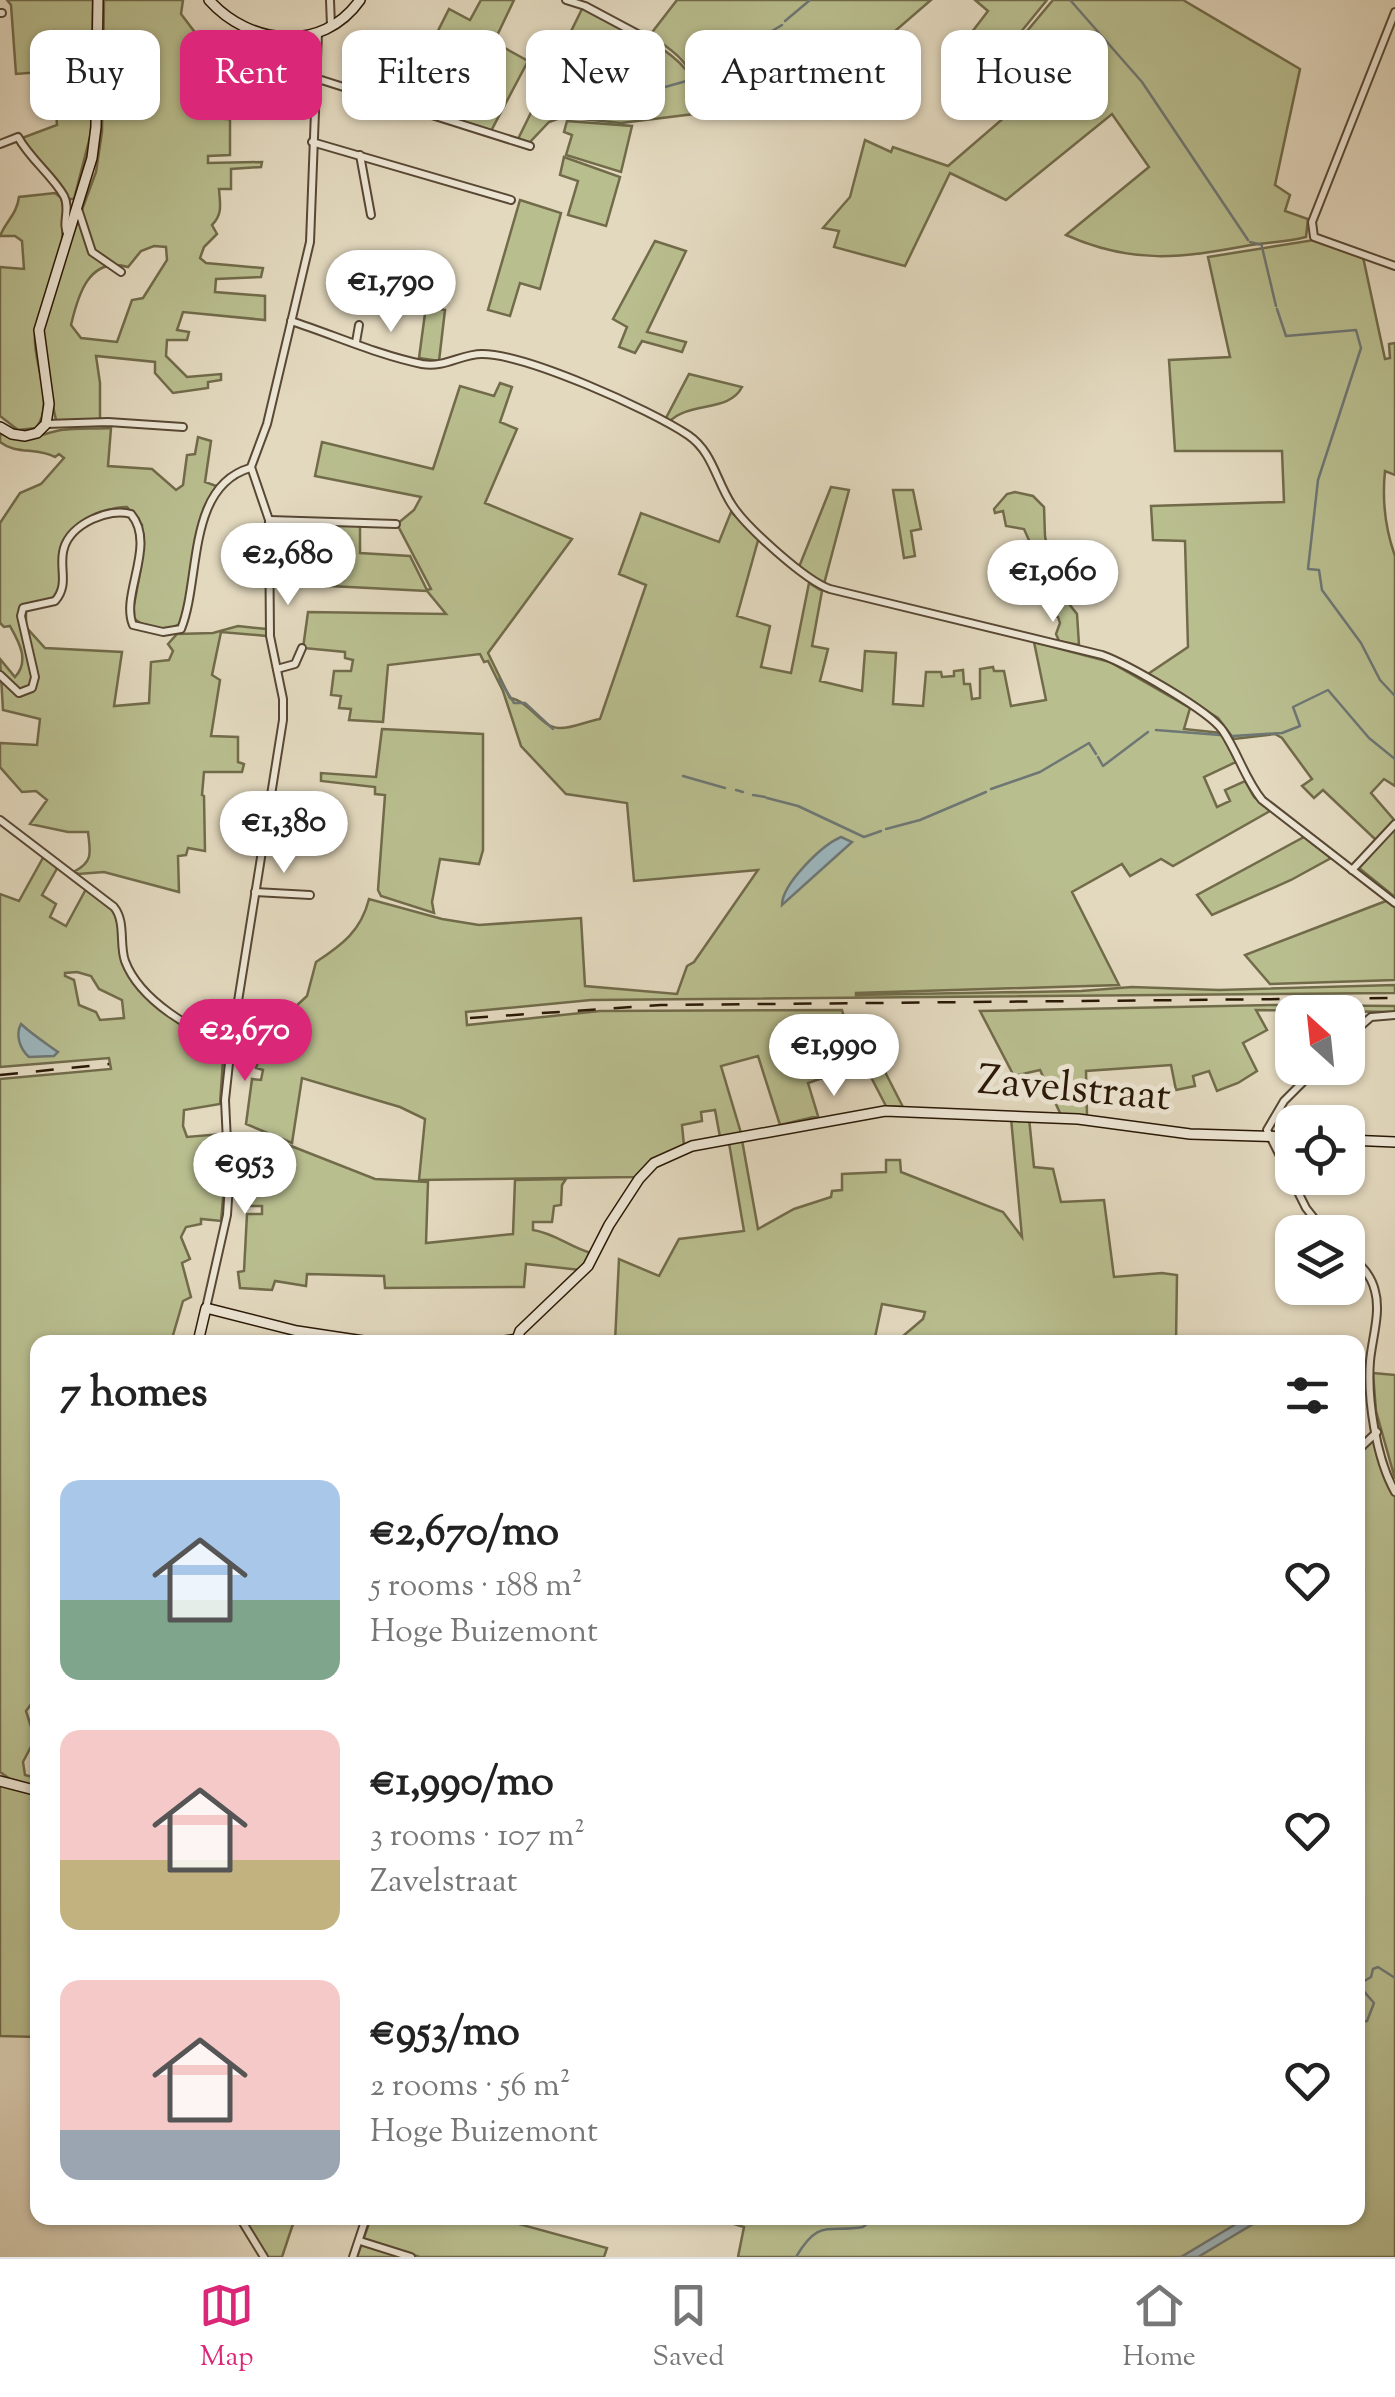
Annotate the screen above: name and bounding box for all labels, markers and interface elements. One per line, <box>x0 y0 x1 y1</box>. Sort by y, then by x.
chip: Buy <box>30 30 160 120</box>
chip: Rent <box>180 30 322 120</box>
chip: Filters <box>342 30 506 120</box>
chip: New <box>526 30 665 120</box>
chip: Apartment <box>685 30 921 120</box>
chip: House <box>941 30 1108 120</box>
pin: €1,790 <box>310 250 472 335</box>
text: €1,790 <box>348 259 434 305</box>
pin: €2,680 <box>207 523 369 608</box>
text: €2,680 <box>243 532 333 578</box>
pin: €1,060 <box>972 540 1134 625</box>
text: €1,060 <box>1009 549 1097 595</box>
pin: €1,380 <box>203 791 365 876</box>
text: €1,380 <box>242 800 326 846</box>
north arrow <box>1275 995 1365 1085</box>
map controls <box>1275 995 1365 1305</box>
pin: €2,670 <box>164 999 326 1084</box>
text: €2,670 <box>200 1008 290 1054</box>
pin: €1,990 <box>753 1014 915 1099</box>
text: €1,990 <box>791 1023 877 1069</box>
street label: Zavelstraat <box>975 1053 1173 1129</box>
button: locate <box>1275 1105 1365 1195</box>
pin: €953 <box>186 1132 304 1217</box>
text: €953 <box>215 1141 275 1187</box>
button: layers <box>1275 1215 1365 1305</box>
text: 7 homes <box>60 1365 208 1425</box>
icon: filters <box>1280 1368 1335 1423</box>
text: €2,670/mo <box>370 1504 559 1564</box>
icon: home <box>140 1520 260 1640</box>
icon: heart <box>1280 1553 1335 1608</box>
text: 5 rooms · 188 m² <box>370 1564 582 1610</box>
text: Hoge Buizemont <box>370 1610 598 1656</box>
text: €1,990/mo <box>370 1754 554 1814</box>
icon: home <box>140 1770 260 1890</box>
icon: heart <box>1280 1803 1335 1858</box>
text: 3 rooms · 107 m² <box>370 1814 585 1860</box>
text: Zavelstraat <box>370 1860 517 1906</box>
text: €953/mo <box>370 2004 520 2064</box>
icon: home <box>140 2020 260 2140</box>
icon: heart <box>1280 2053 1335 2108</box>
text: 2 rooms · 56 m² <box>370 2064 570 2110</box>
text: Hoge Buizemont <box>370 2110 598 2156</box>
tab: Map <box>199 2278 254 2378</box>
tab: Saved <box>652 2278 724 2378</box>
tab: Home <box>1122 2278 1196 2378</box>

